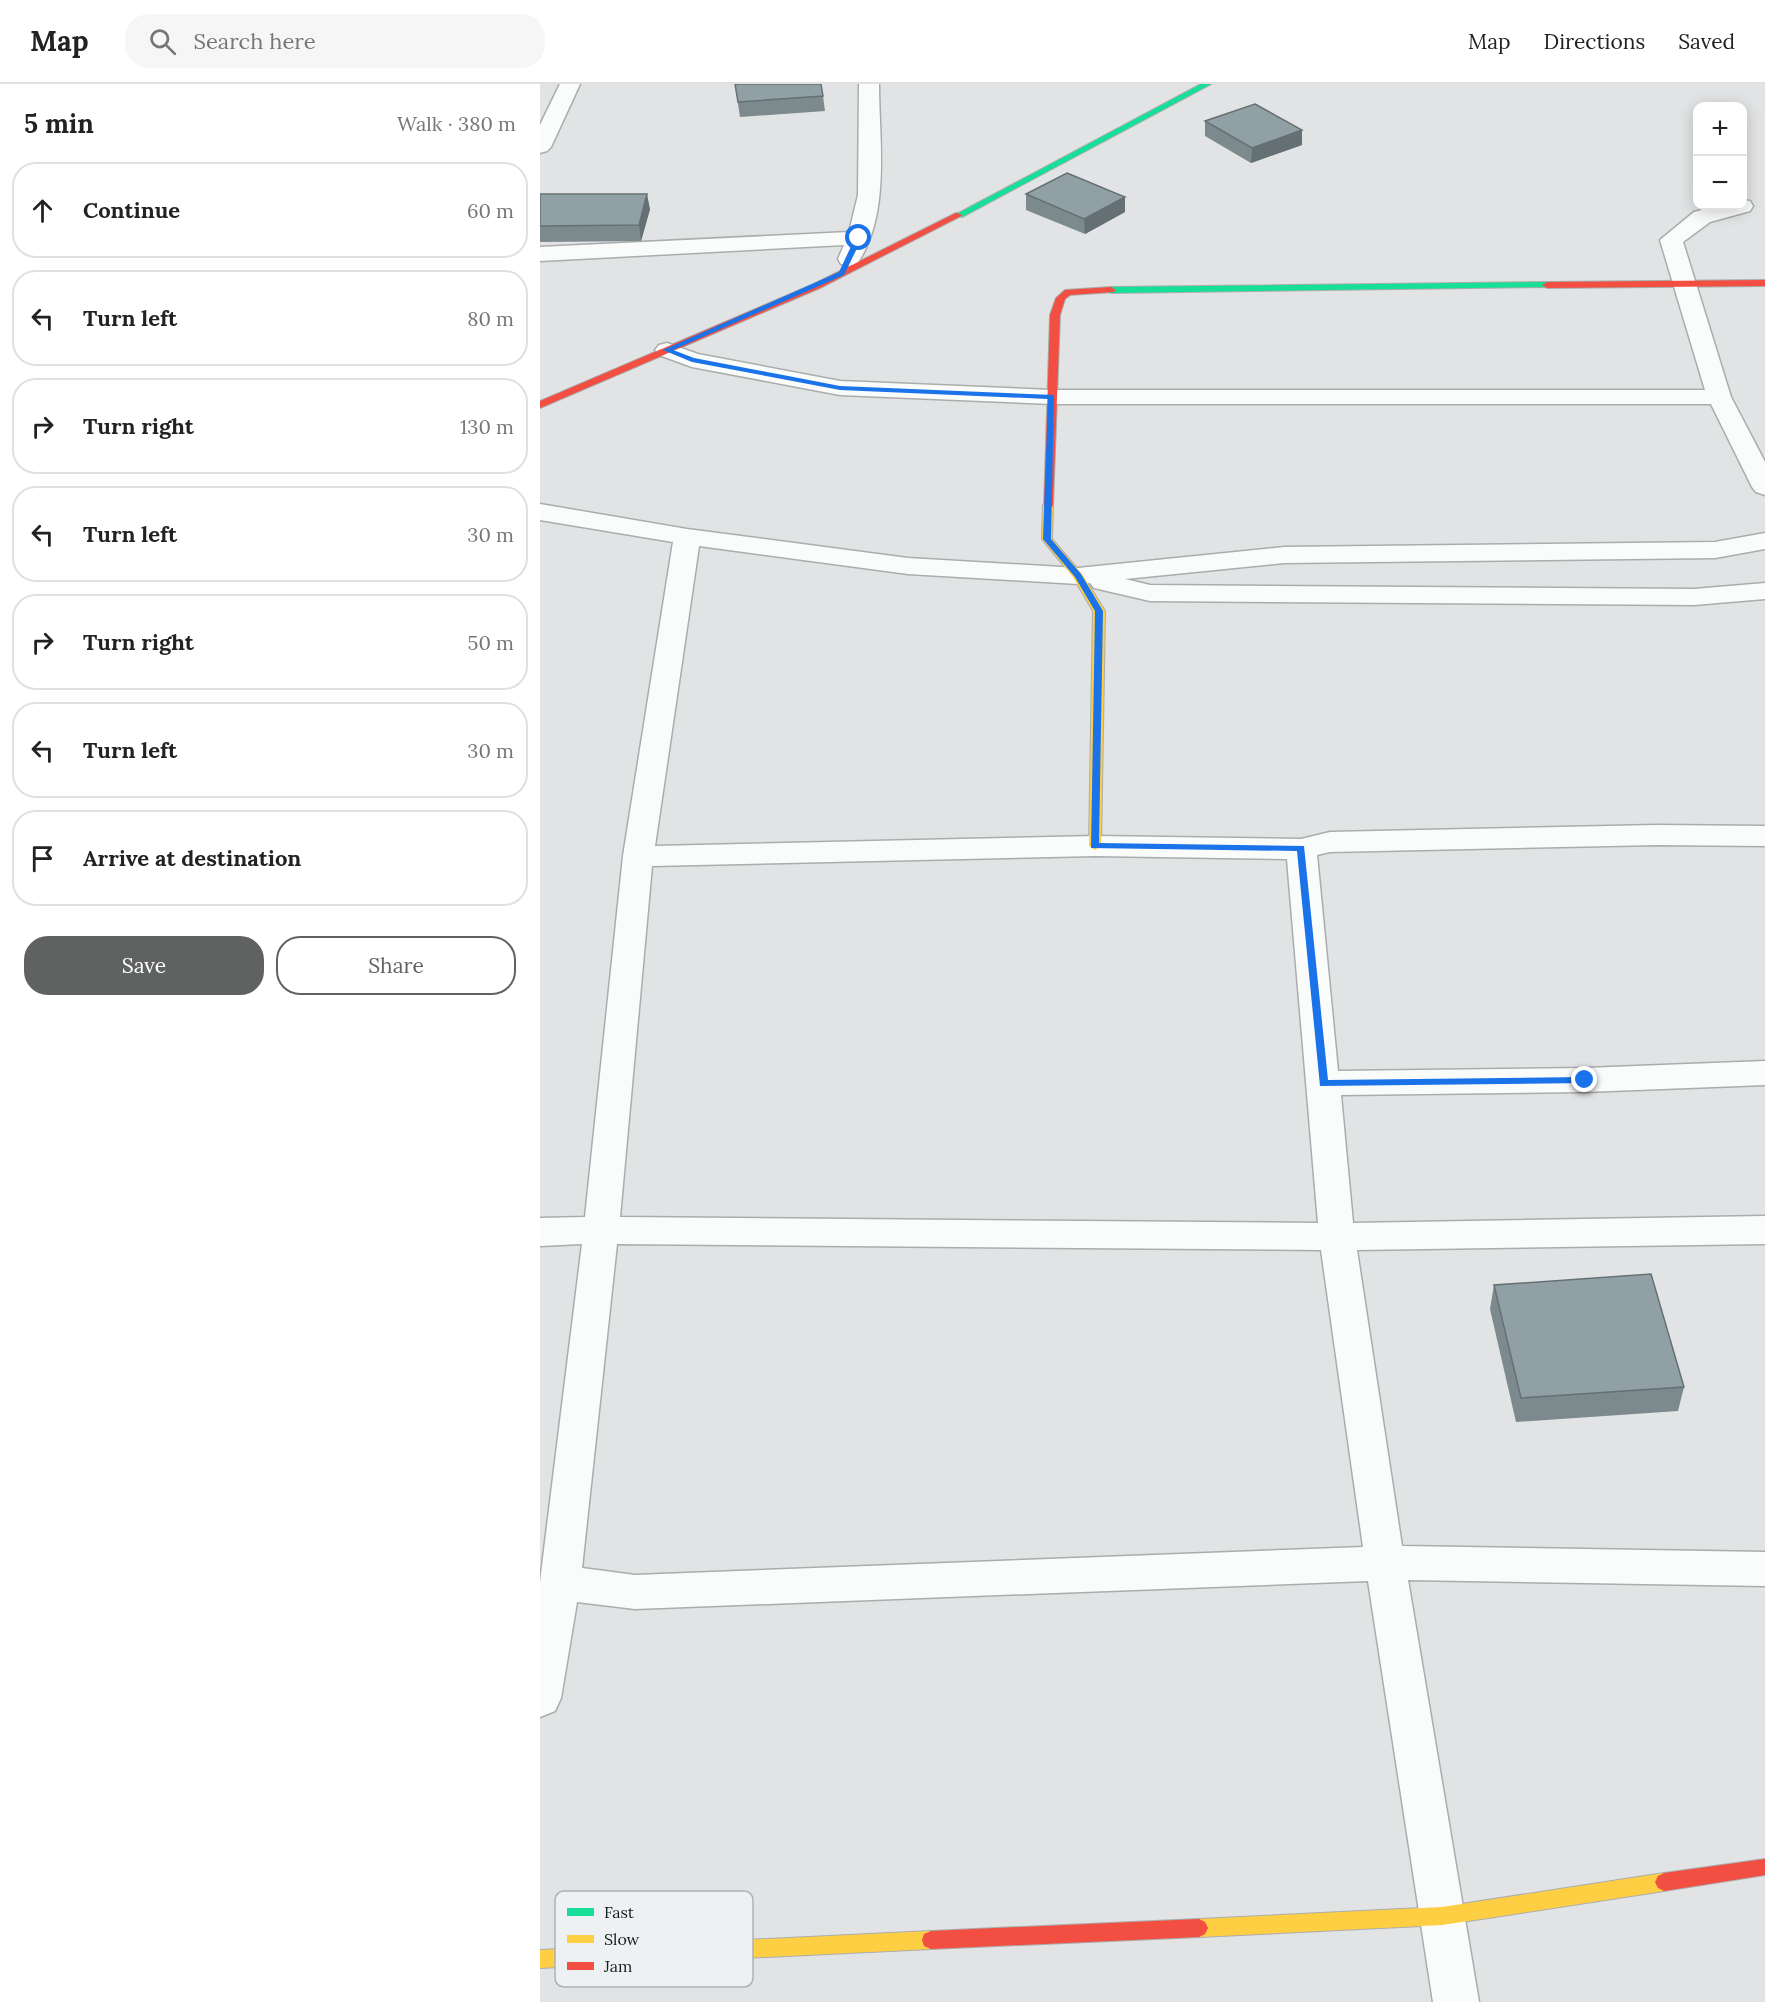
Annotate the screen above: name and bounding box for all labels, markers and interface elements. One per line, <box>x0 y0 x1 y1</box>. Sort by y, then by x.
search box <box>125 14 545 68</box>
text: Map <box>30 23 89 59</box>
icon: search <box>146 25 179 58</box>
text: Search here <box>194 27 316 55</box>
text: Map <box>1468 28 1511 55</box>
text: Directions <box>1544 28 1645 55</box>
text: Saved <box>1678 28 1735 55</box>
map controls <box>1693 102 1747 210</box>
button: + <box>1693 102 1747 156</box>
text: 5 min <box>24 107 94 140</box>
text: Walk · 380 m <box>397 111 516 136</box>
button: − <box>1693 156 1747 210</box>
icon: ahead <box>26 194 59 227</box>
text: Continue <box>83 196 180 224</box>
text: 60 m <box>467 198 514 223</box>
route start <box>845 224 871 250</box>
icon: left <box>26 302 59 335</box>
text: Turn left <box>83 304 177 332</box>
text: 80 m <box>467 306 514 331</box>
icon: right <box>26 410 59 443</box>
text: Turn right <box>83 412 194 440</box>
text: 130 m <box>460 414 514 439</box>
icon: left <box>26 518 59 551</box>
text: Turn left <box>83 520 177 548</box>
text: 30 m <box>467 522 514 547</box>
icon: right <box>26 626 59 659</box>
text: Turn right <box>83 628 194 656</box>
text: 50 m <box>468 630 514 655</box>
icon: left <box>26 734 59 767</box>
text: Turn left <box>83 736 177 764</box>
text: 30 m <box>467 738 514 763</box>
icon: arrive <box>26 842 59 875</box>
text: Arrive at destination <box>83 844 301 872</box>
button: Save <box>24 936 264 995</box>
button: Share <box>276 936 516 995</box>
route end <box>1571 1066 1597 1092</box>
legend <box>555 1891 753 1987</box>
text: Fast <box>604 1902 635 1922</box>
text: Slow <box>604 1929 640 1949</box>
text: Jam <box>603 1956 632 1976</box>

